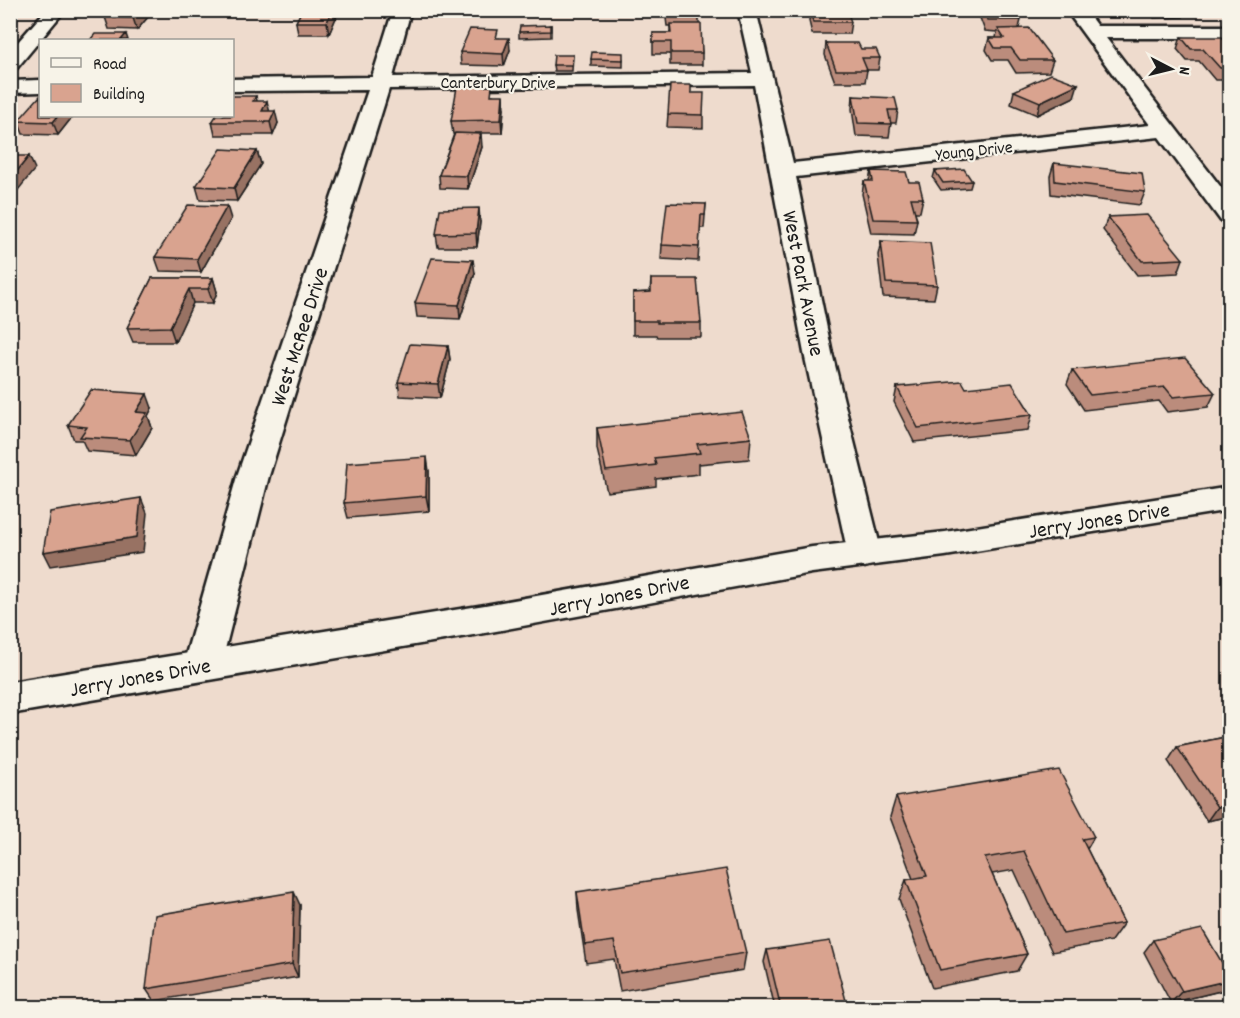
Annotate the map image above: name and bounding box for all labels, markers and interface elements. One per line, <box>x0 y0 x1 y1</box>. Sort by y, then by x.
legend <box>39 39 234 117</box>
north arrow <box>1141 39 1201 99</box>
text: Road <box>93 53 127 78</box>
text: N <box>1171 65 1195 76</box>
street label: Canterbury Drive <box>440 72 556 97</box>
text: Building <box>93 83 145 108</box>
street label: Young Drive <box>934 136 1014 169</box>
street label: West Park Avenue <box>772 208 831 359</box>
street label: West McRee Drive <box>264 264 338 410</box>
street label: Jerry Jones Drive <box>1027 496 1172 549</box>
street label: Jerry Jones Drive <box>547 569 692 626</box>
street label: Jerry Jones Drive <box>68 652 213 707</box>

